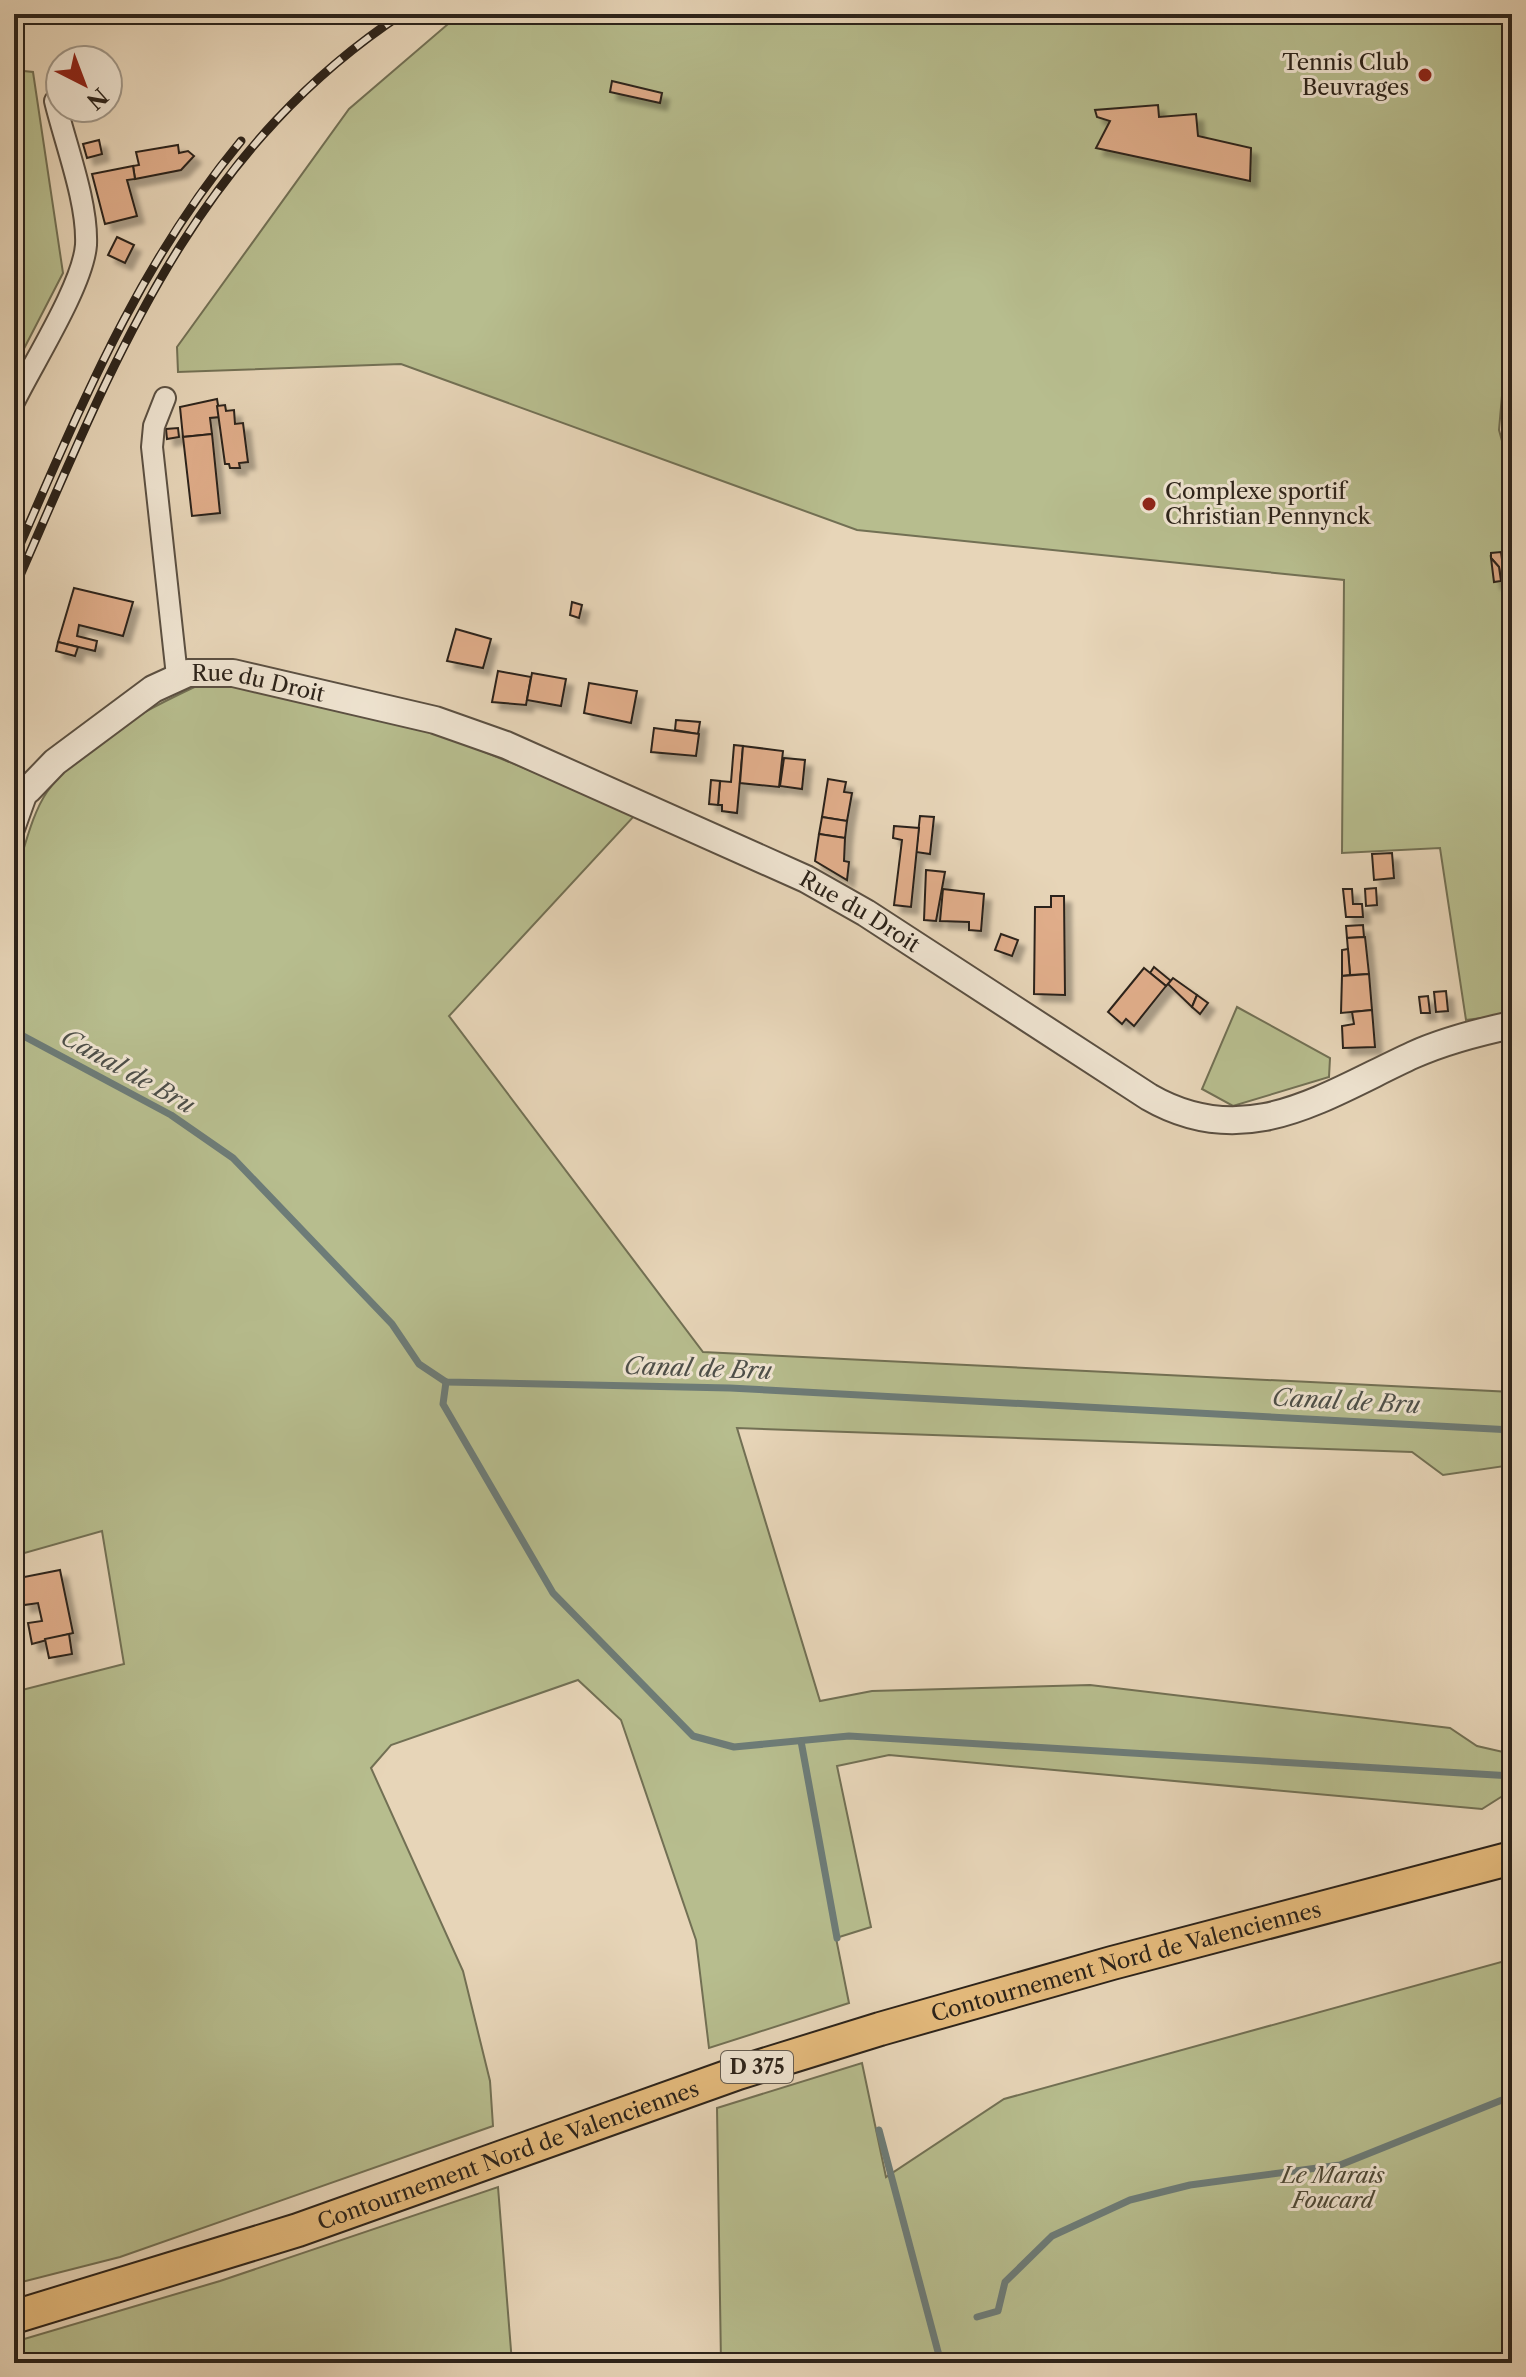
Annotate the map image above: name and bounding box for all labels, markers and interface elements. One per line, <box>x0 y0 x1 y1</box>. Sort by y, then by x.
north arrow <box>44 44 124 124</box>
place label: Tennis Club Beuvrages <box>1282 49 1409 101</box>
marker: Tennis Club Beuvrages <box>1416 66 1434 84</box>
text: N <box>81 82 113 115</box>
place label: Complexe sportif Christian Pennynck <box>1165 478 1372 530</box>
marker: Complexe sportif Christian Pennynck <box>1140 495 1158 513</box>
street label: Rue du Droit <box>191 660 328 707</box>
street label: Rue du Droit <box>795 865 925 958</box>
water label: Canal de Bru <box>56 1022 201 1120</box>
water label: Canal de Bru <box>624 1351 773 1385</box>
water label: Canal de Bru <box>1271 1383 1422 1419</box>
street label: Contournement Nord de Valenciennes <box>928 1895 1324 2027</box>
road number: D 375 <box>721 2051 793 2083</box>
street label: Contournement Nord de Valenciennes <box>314 2075 702 2236</box>
park label: Le Marais Foucard <box>1279 2162 1385 2214</box>

